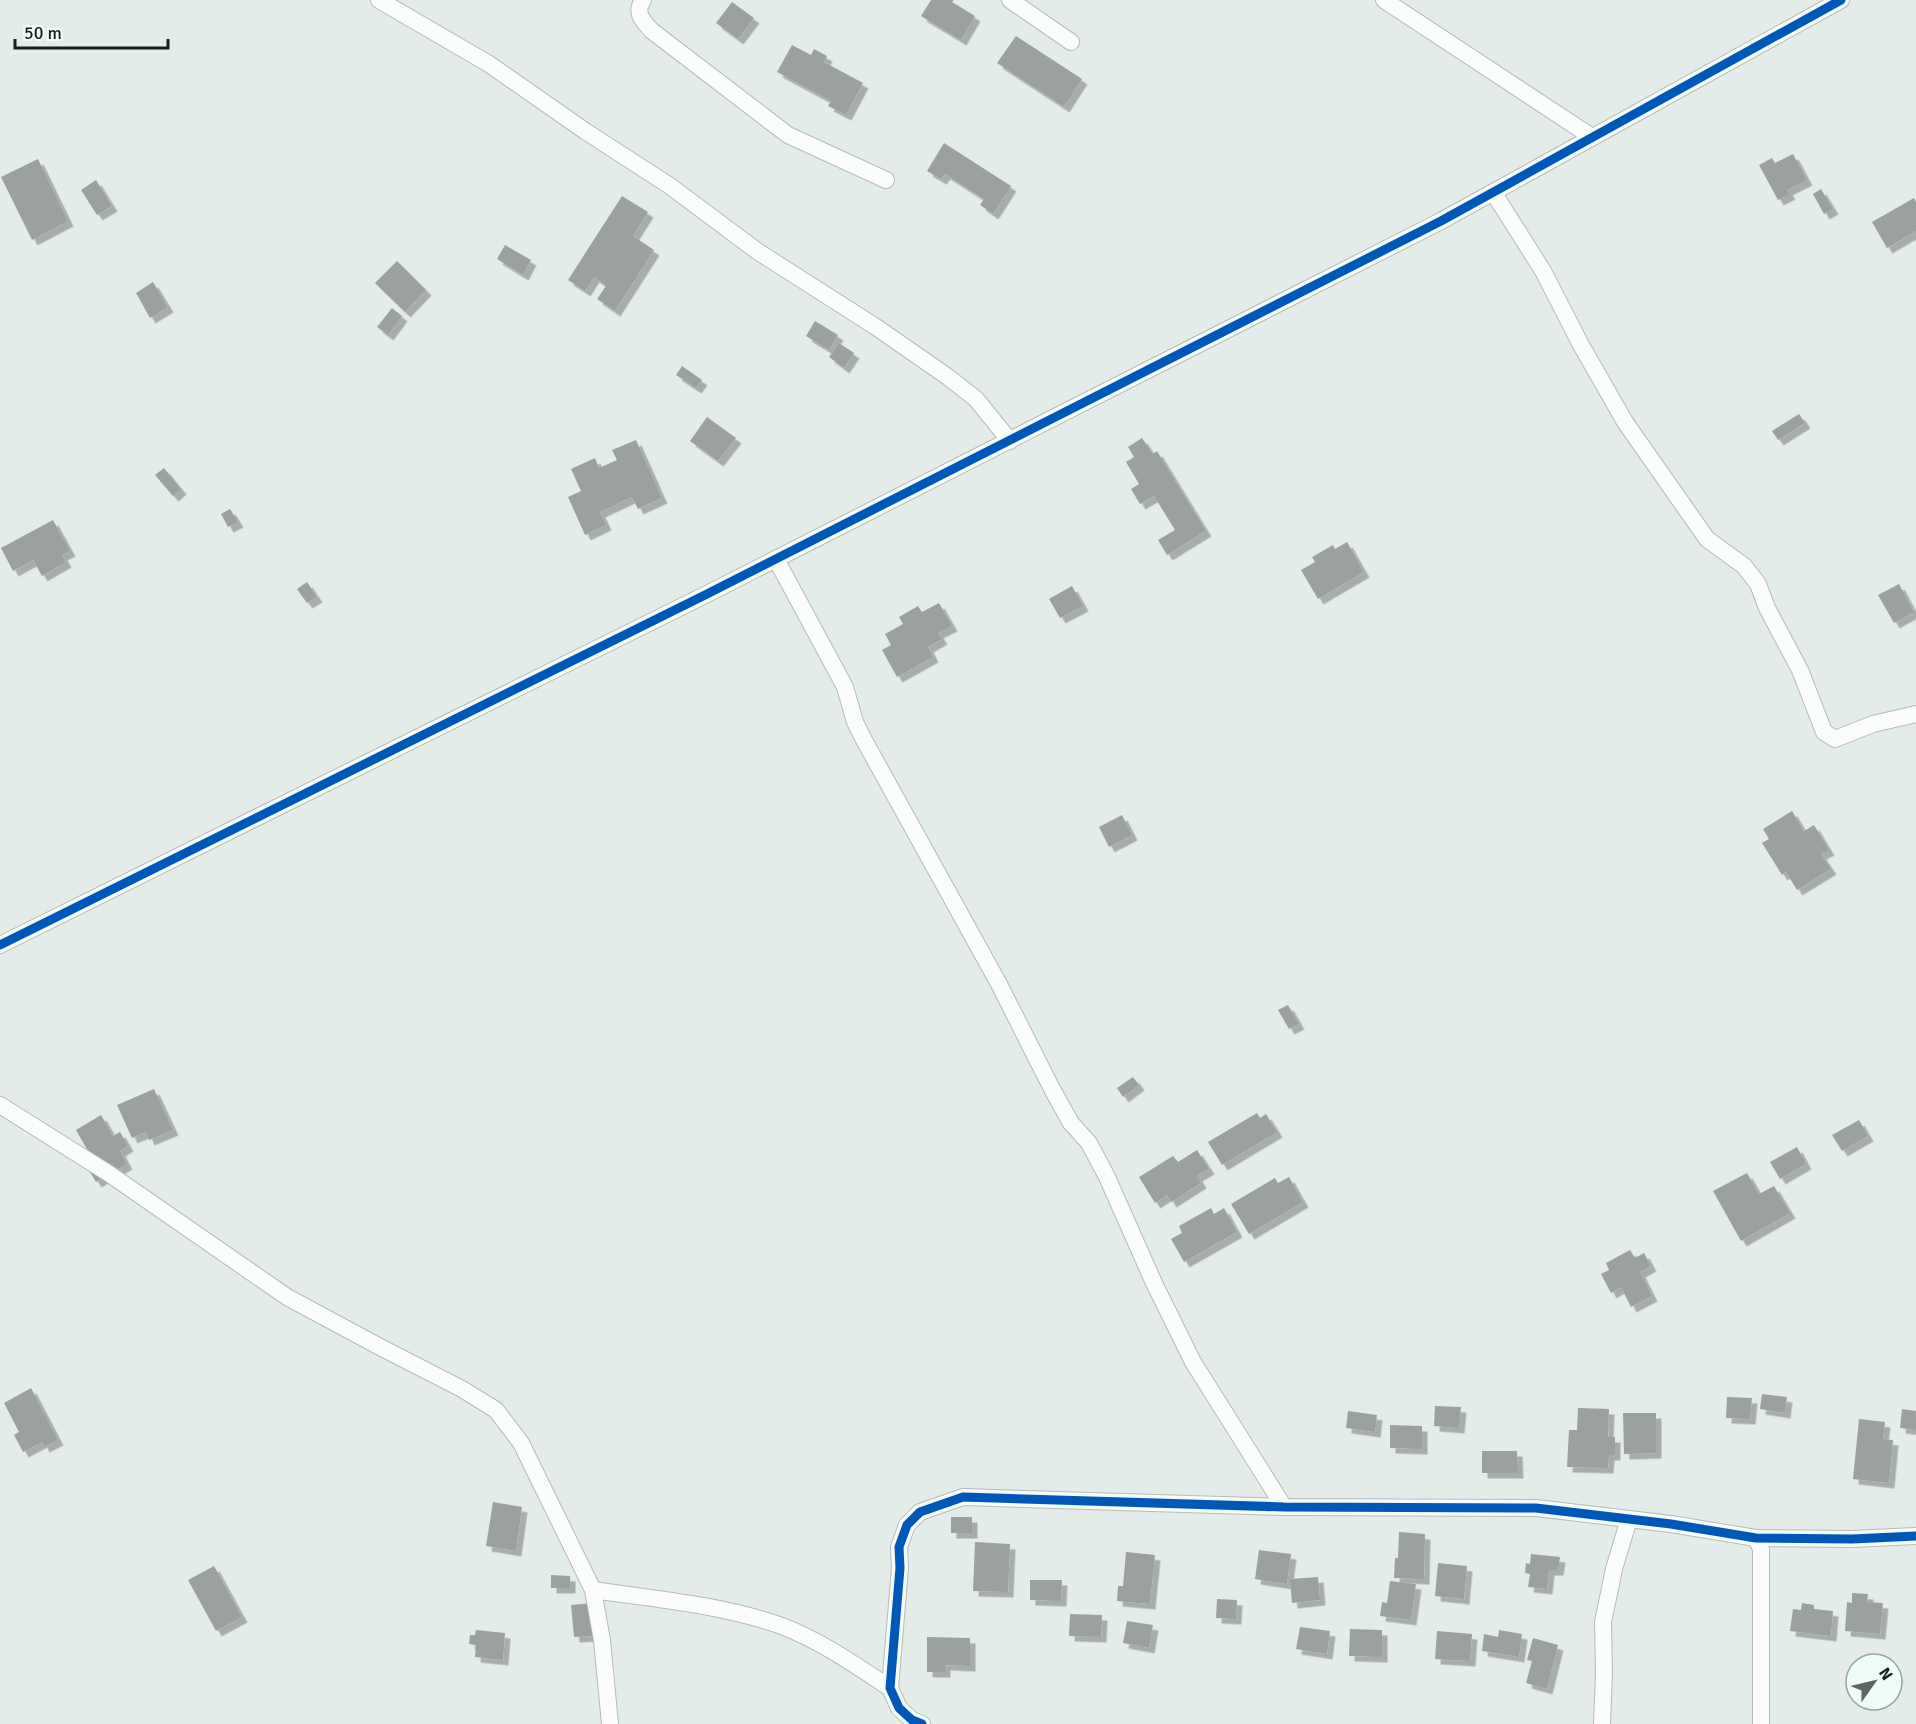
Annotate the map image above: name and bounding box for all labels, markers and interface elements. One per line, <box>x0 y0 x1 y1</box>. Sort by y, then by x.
scale bar <box>15 12 168 50</box>
text: 50 m <box>24 22 62 44</box>
north arrow <box>1844 1652 1904 1712</box>
text: N <box>1874 1664 1897 1684</box>

